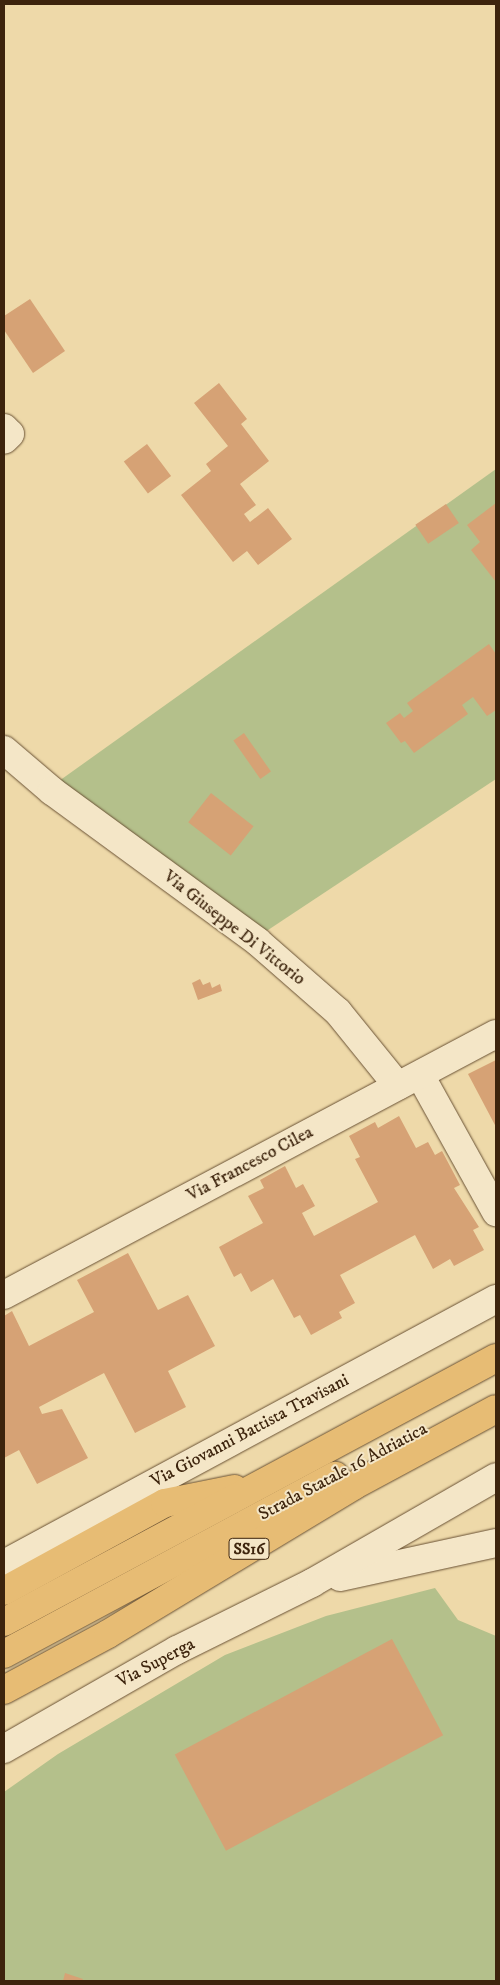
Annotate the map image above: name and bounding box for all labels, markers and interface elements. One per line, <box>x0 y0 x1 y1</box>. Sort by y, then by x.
street label: Via Giuseppe Di Vittorio <box>159 866 309 990</box>
street label: Via Francesco Cilea <box>183 1122 317 1206</box>
street label: Via Giovanni Battista Travisani <box>147 1370 353 1492</box>
street label: Strada Statale 16 Adriatica <box>255 1418 431 1526</box>
road number: SS16 <box>228 1536 270 1562</box>
street label: Via Superga <box>113 1633 199 1693</box>

